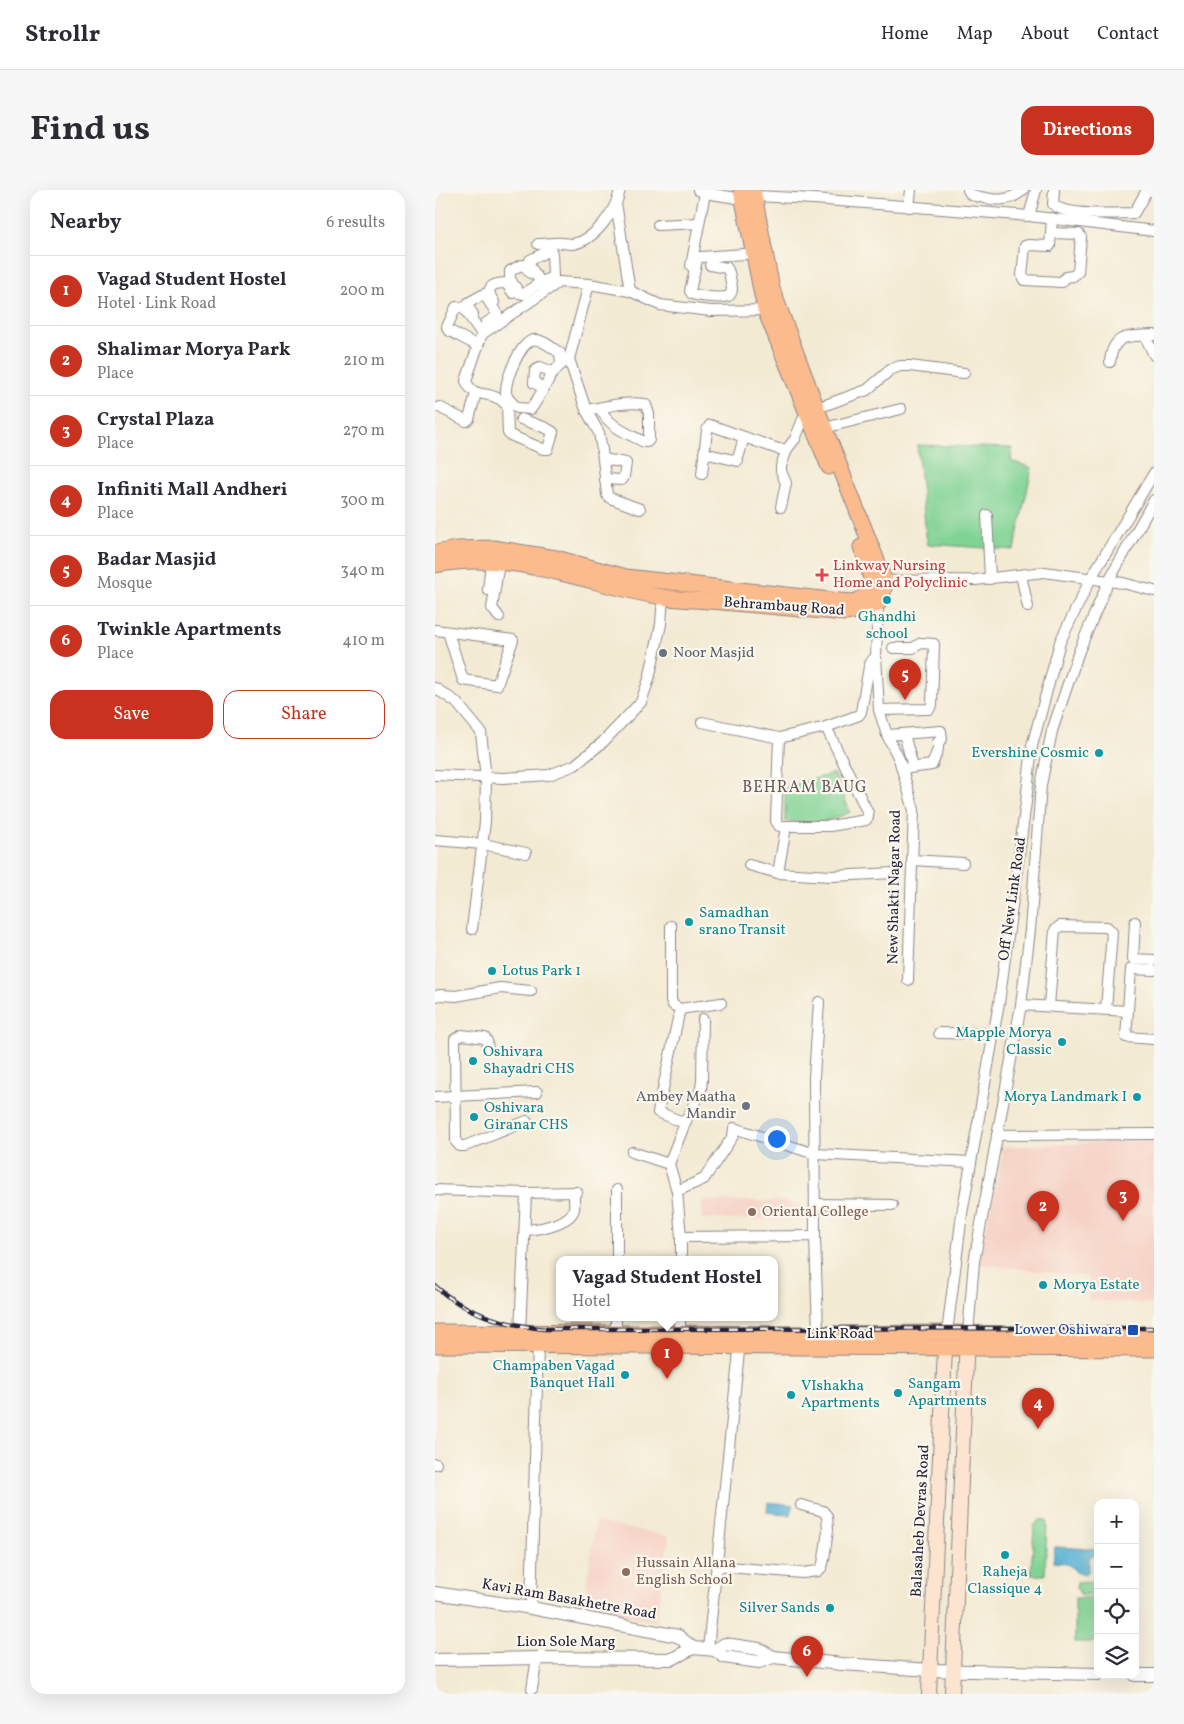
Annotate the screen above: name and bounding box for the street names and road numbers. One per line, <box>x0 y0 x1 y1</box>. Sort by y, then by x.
street label: Behrambaug Road <box>723 592 845 622</box>
street label: New Shakti Nagar Road <box>883 809 907 965</box>
street label: Off New Link Road <box>994 836 1032 962</box>
street label: Link Road <box>807 1324 873 1345</box>
street label: Balasaheb Devras Road <box>907 1444 935 1598</box>
street label: Kavi Ram Basakhetre Road <box>480 1574 658 1626</box>
street label: Lion Sole Marg <box>517 1632 616 1653</box>

